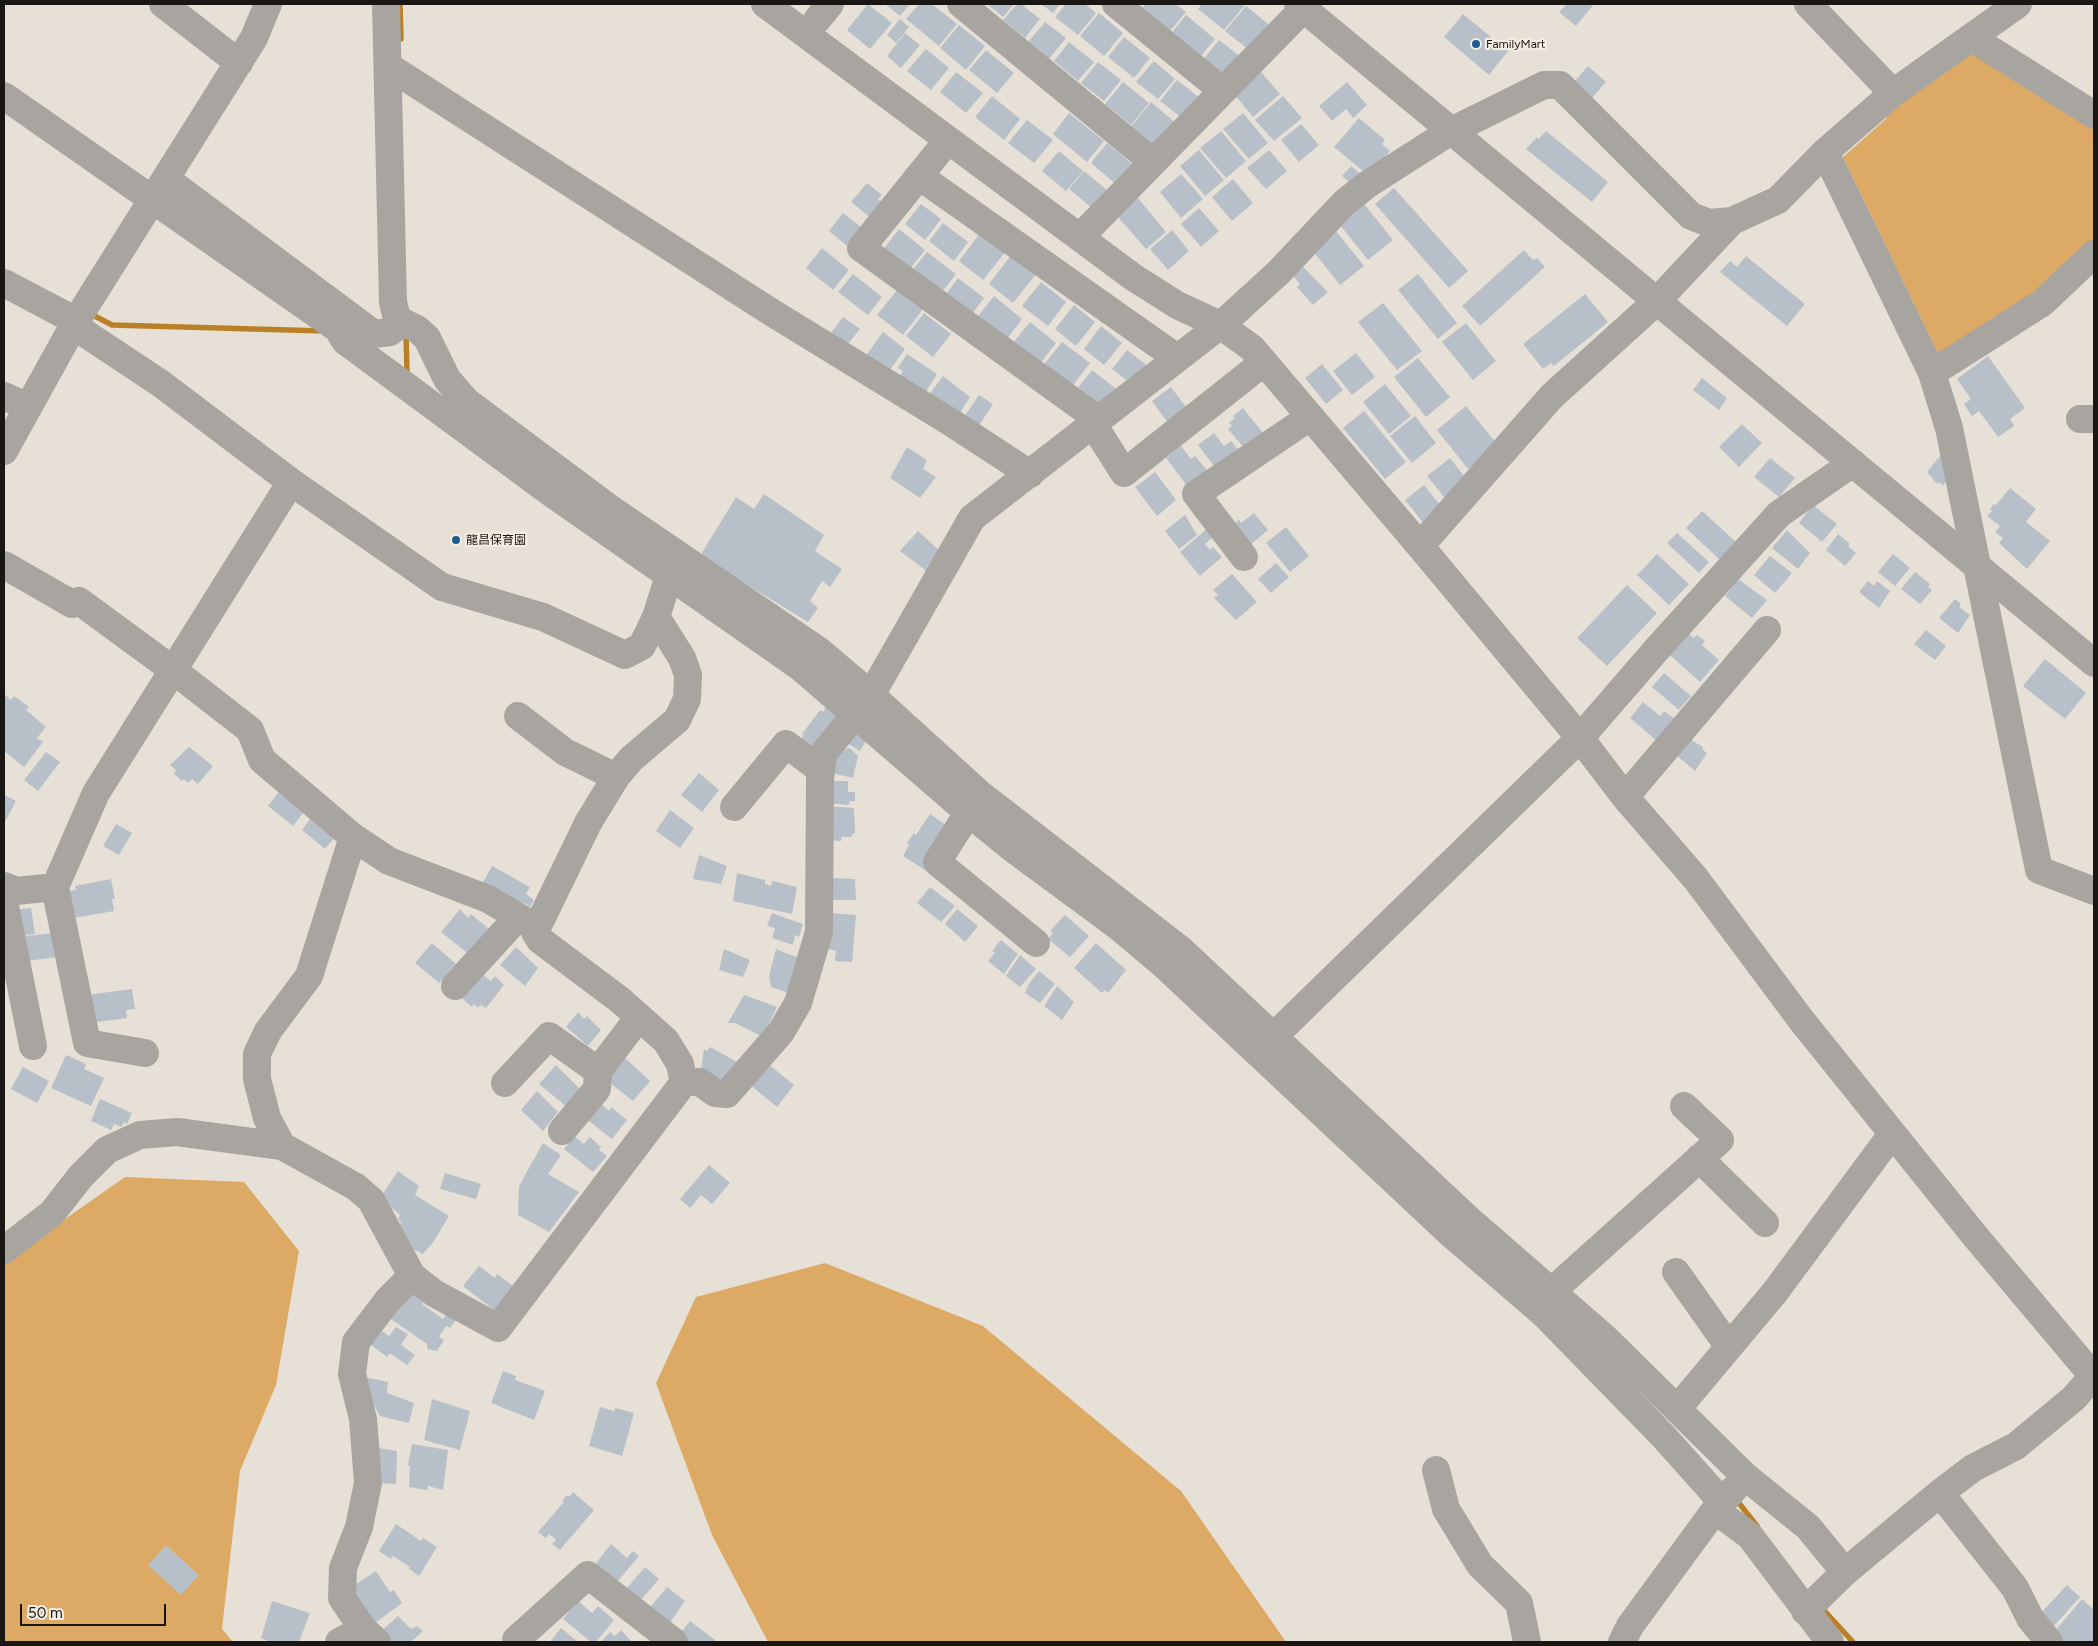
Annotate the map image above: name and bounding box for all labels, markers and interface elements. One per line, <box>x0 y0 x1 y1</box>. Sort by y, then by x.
place label: FamilyMart <box>1486 37 1545 51</box>
marker: FamilyMart <box>1470 38 1482 50</box>
place label: 龍昌保育園 <box>466 533 526 547</box>
marker: 龍昌保育園 <box>450 534 462 546</box>
scale bar <box>22 1594 169 1626</box>
text: 50 m <box>28 1604 63 1622</box>

